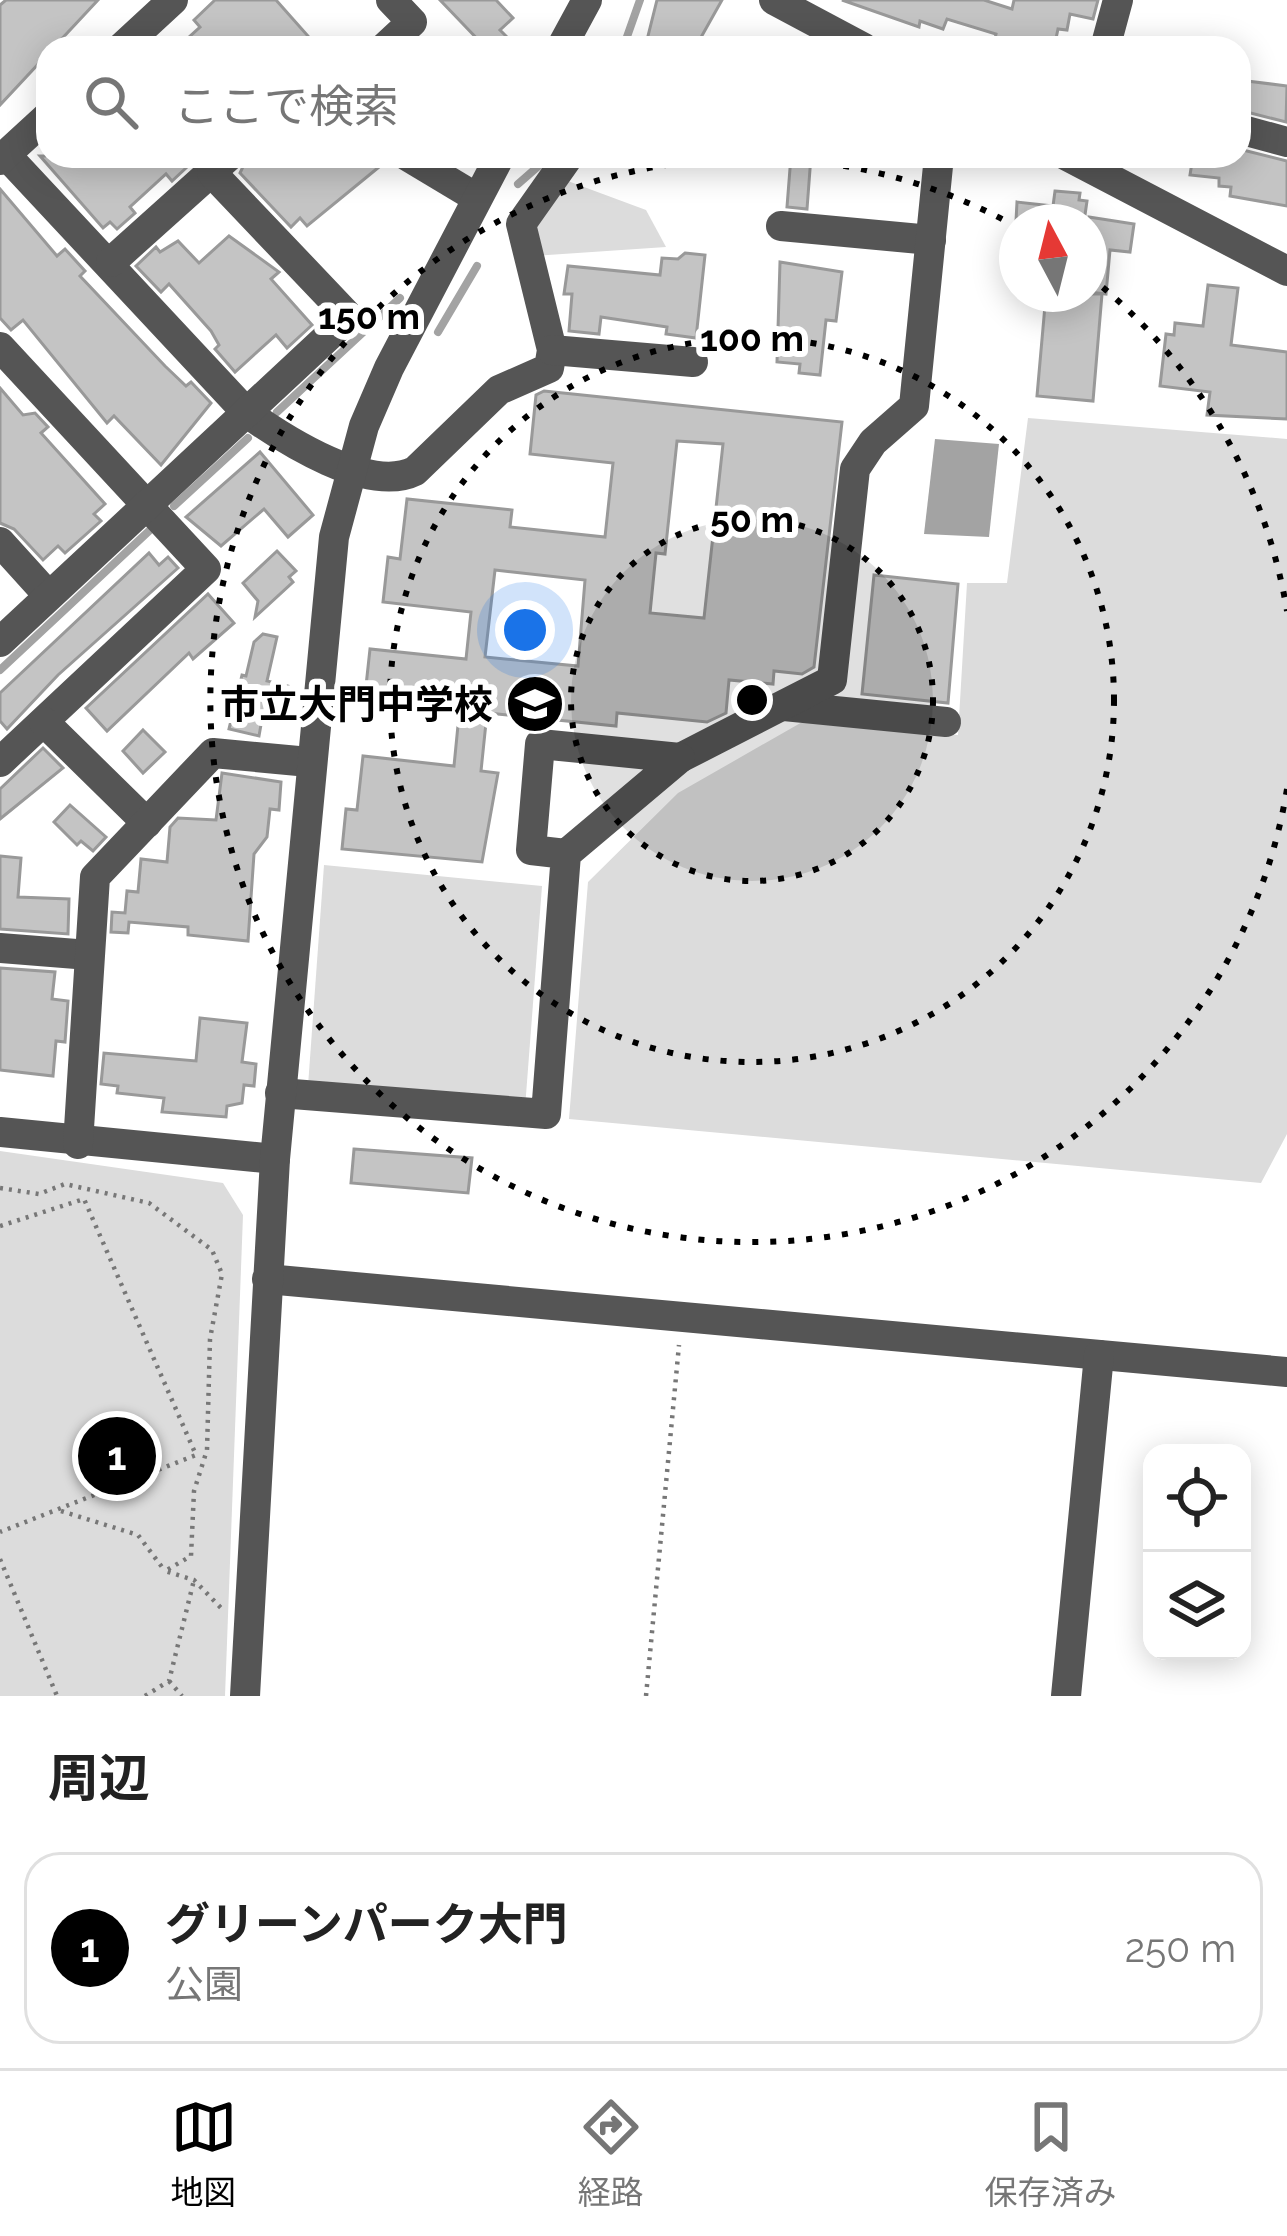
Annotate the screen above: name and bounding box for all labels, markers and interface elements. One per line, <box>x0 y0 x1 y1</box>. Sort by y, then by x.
search box <box>36 36 1251 168</box>
icon: search <box>78 69 144 135</box>
text: ここで検索 <box>174 80 399 133</box>
north arrow <box>999 204 1107 312</box>
text: 150 m <box>318 295 420 337</box>
text: 100 m <box>700 317 804 359</box>
text: 50 m <box>710 498 794 540</box>
your location <box>495 600 555 660</box>
school or university icon: 市立大門中学校 <box>504 673 566 735</box>
centre of rings <box>731 679 773 721</box>
place label: 市立大門中学校 <box>220 681 493 727</box>
pin: 1 <box>78 1411 156 1501</box>
map controls <box>1143 1444 1251 1660</box>
button: locate <box>1143 1444 1251 1552</box>
button: layers <box>1143 1552 1251 1660</box>
text: 周辺 <box>48 1748 150 1808</box>
text: グリーンパーク大門 <box>165 1898 568 1951</box>
text: 1 <box>80 1925 100 1971</box>
text: 250 m <box>1125 1925 1236 1971</box>
text: 公園 <box>165 1961 243 2007</box>
tab: 地図 <box>171 2094 237 2214</box>
tab: 経路 <box>578 2094 644 2214</box>
tab: 保存済み <box>985 2094 1117 2214</box>

